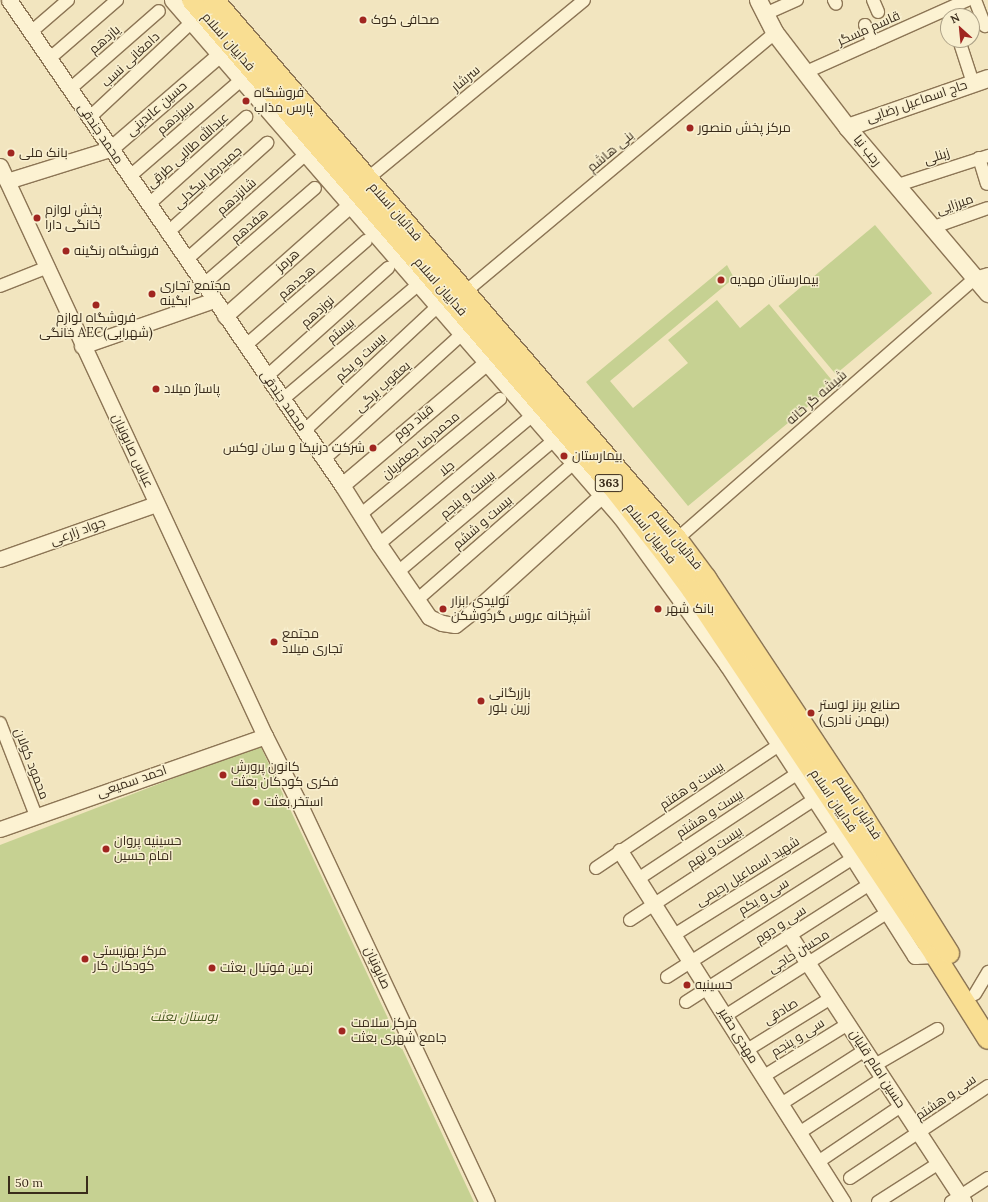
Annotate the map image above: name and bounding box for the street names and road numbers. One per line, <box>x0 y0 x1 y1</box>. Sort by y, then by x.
street label: قاسم مسگر <box>835 8 903 50</box>
street label: فداییان اسلام <box>198 9 258 75</box>
street label: یازدهم <box>86 22 124 58</box>
street label: دامغانی نسب <box>99 29 163 91</box>
street label: سرشار <box>449 63 483 95</box>
street label: حاج اسماعیل رضایی <box>864 77 970 127</box>
street label: حسین عابدینی <box>123 78 191 140</box>
street label: سیزدهم <box>154 98 198 138</box>
street label: محمد جندقی <box>74 101 126 167</box>
street label: عبدالله طالبی طرقی <box>144 110 232 192</box>
street label: بنی هاشم <box>585 128 637 176</box>
street label: رجب نیا <box>850 132 884 170</box>
street label: جمیدرضا بیگدلی <box>171 143 245 213</box>
street label: زینلی <box>922 146 952 168</box>
street label: شانزدهم <box>214 175 260 219</box>
street label: فدائیان اسلام <box>365 179 425 245</box>
street label: میرزایی <box>935 191 975 219</box>
street label: هفدهم <box>228 206 272 246</box>
street label: هرمز <box>273 246 303 276</box>
street label: فداییان اسلام <box>410 254 470 320</box>
street label: هجدهم <box>275 263 319 303</box>
street label: نوزدهم <box>298 293 338 331</box>
street label: بیستم <box>324 315 358 347</box>
street label: بیست و یکم <box>332 331 390 385</box>
street label: یعقوب برگی <box>352 358 414 416</box>
street label: محمد جندقی <box>257 368 309 434</box>
street label: شیشه گر خانه <box>784 368 850 428</box>
street label: قباد دوم <box>391 402 437 444</box>
street label: محمدرضا جعفریان <box>379 409 463 483</box>
street label: عباس صابونیان <box>108 412 156 490</box>
street label: جلا <box>436 458 458 480</box>
street label: بیست و پنجم <box>437 468 499 522</box>
road number: 363 <box>594 473 624 493</box>
street label: بیست و ششم <box>450 493 516 553</box>
street label: فداییان اسلام <box>621 501 679 567</box>
street label: فدائیان اسلام <box>647 507 705 573</box>
street label: جواد زارعی <box>48 515 108 549</box>
street label: محمود کولان <box>10 726 52 802</box>
street label: بیست و هفتم <box>657 759 727 813</box>
street label: احمد سمیعی <box>95 763 169 801</box>
street label: فداییان اسلام <box>806 767 860 835</box>
street label: فدائیان اسلام <box>832 773 884 843</box>
street label: بیست و هشتم <box>673 787 747 841</box>
street label: بیست و نهم <box>684 824 746 872</box>
street label: شهید اسماعیل رحیمی <box>693 834 803 910</box>
street label: سی و یکم <box>736 875 792 919</box>
street label: سی و دوم <box>753 903 809 947</box>
street label: محسن حاجی <box>765 927 833 977</box>
street label: صابونیان <box>360 944 394 992</box>
street label: صادقی <box>761 995 801 1029</box>
street label: مهدی حقیر <box>715 1005 761 1067</box>
street label: سی و پنجم <box>768 1016 828 1060</box>
street label: حسین امام قلیان <box>846 1027 908 1111</box>
street label: سی و هشتم <box>913 1072 979 1124</box>

